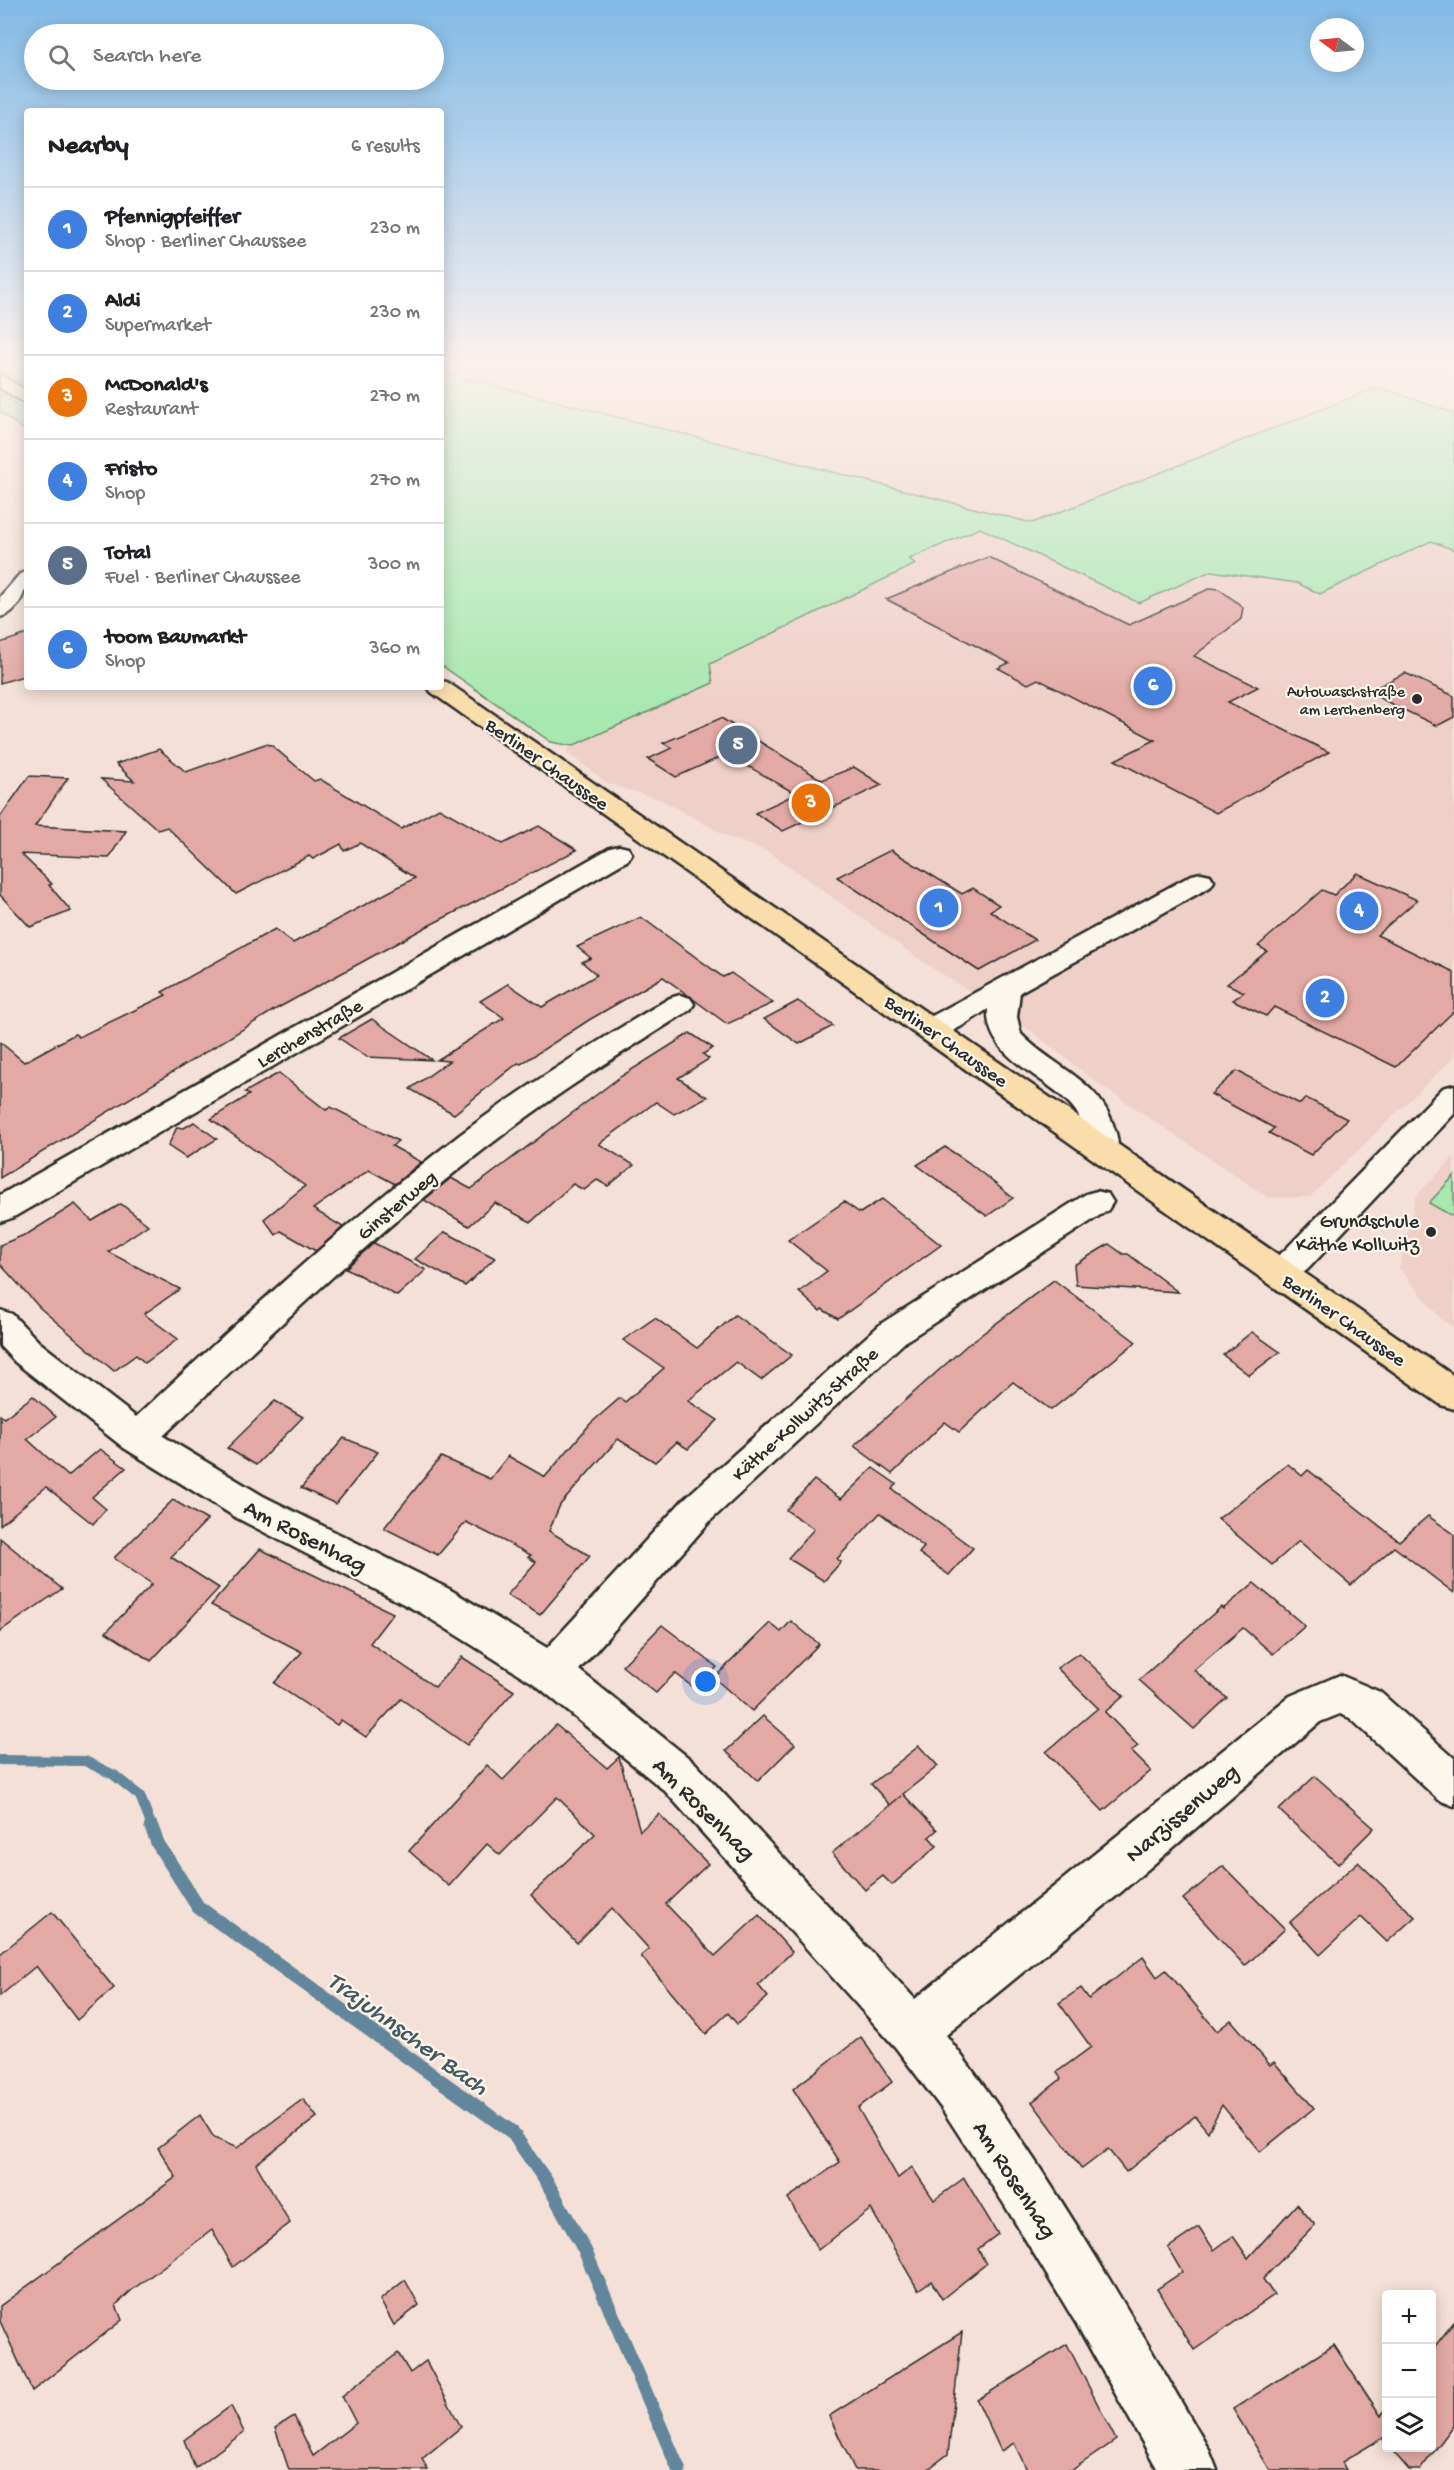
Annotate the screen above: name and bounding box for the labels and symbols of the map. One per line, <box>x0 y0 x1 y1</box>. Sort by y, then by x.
north arrow <box>1310 18 1364 72</box>
pin: 6 <box>1134 664 1172 708</box>
place label: Autowaschstraße am Lerchenberg <box>1287 684 1406 721</box>
marker: Autowaschstraße am Lerchenberg <box>1410 692 1424 706</box>
street label: Berliner Chaussee <box>479 714 613 817</box>
pin: 5 <box>718 722 758 768</box>
pin: 3 <box>792 780 830 826</box>
pin: 1 <box>920 886 958 930</box>
pin: 4 <box>1340 888 1378 934</box>
pin: 2 <box>1306 976 1344 1020</box>
street label: Berliner Chaussee <box>878 991 1012 1094</box>
street label: Lerchenstraße <box>254 995 368 1075</box>
street label: Ginsterweg <box>354 1167 443 1247</box>
place label: Grundschule Käthe Kollwitz <box>1296 1212 1420 1258</box>
marker: Grundschule Käthe Kollwitz <box>1424 1225 1438 1239</box>
street label: Berliner Chaussee <box>1276 1270 1410 1373</box>
street label: Käthe-Kollwitz-Straße <box>728 1343 885 1487</box>
street label: Am Rosenhag <box>238 1495 371 1582</box>
your location <box>691 1667 720 1696</box>
street label: Am Rosenhag <box>645 1753 760 1868</box>
street label: Narzissenweg <box>1121 1759 1246 1871</box>
water label: Trajuhnscher Bach <box>320 1967 494 2105</box>
street label: Am Rosenhag <box>964 2117 1062 2245</box>

